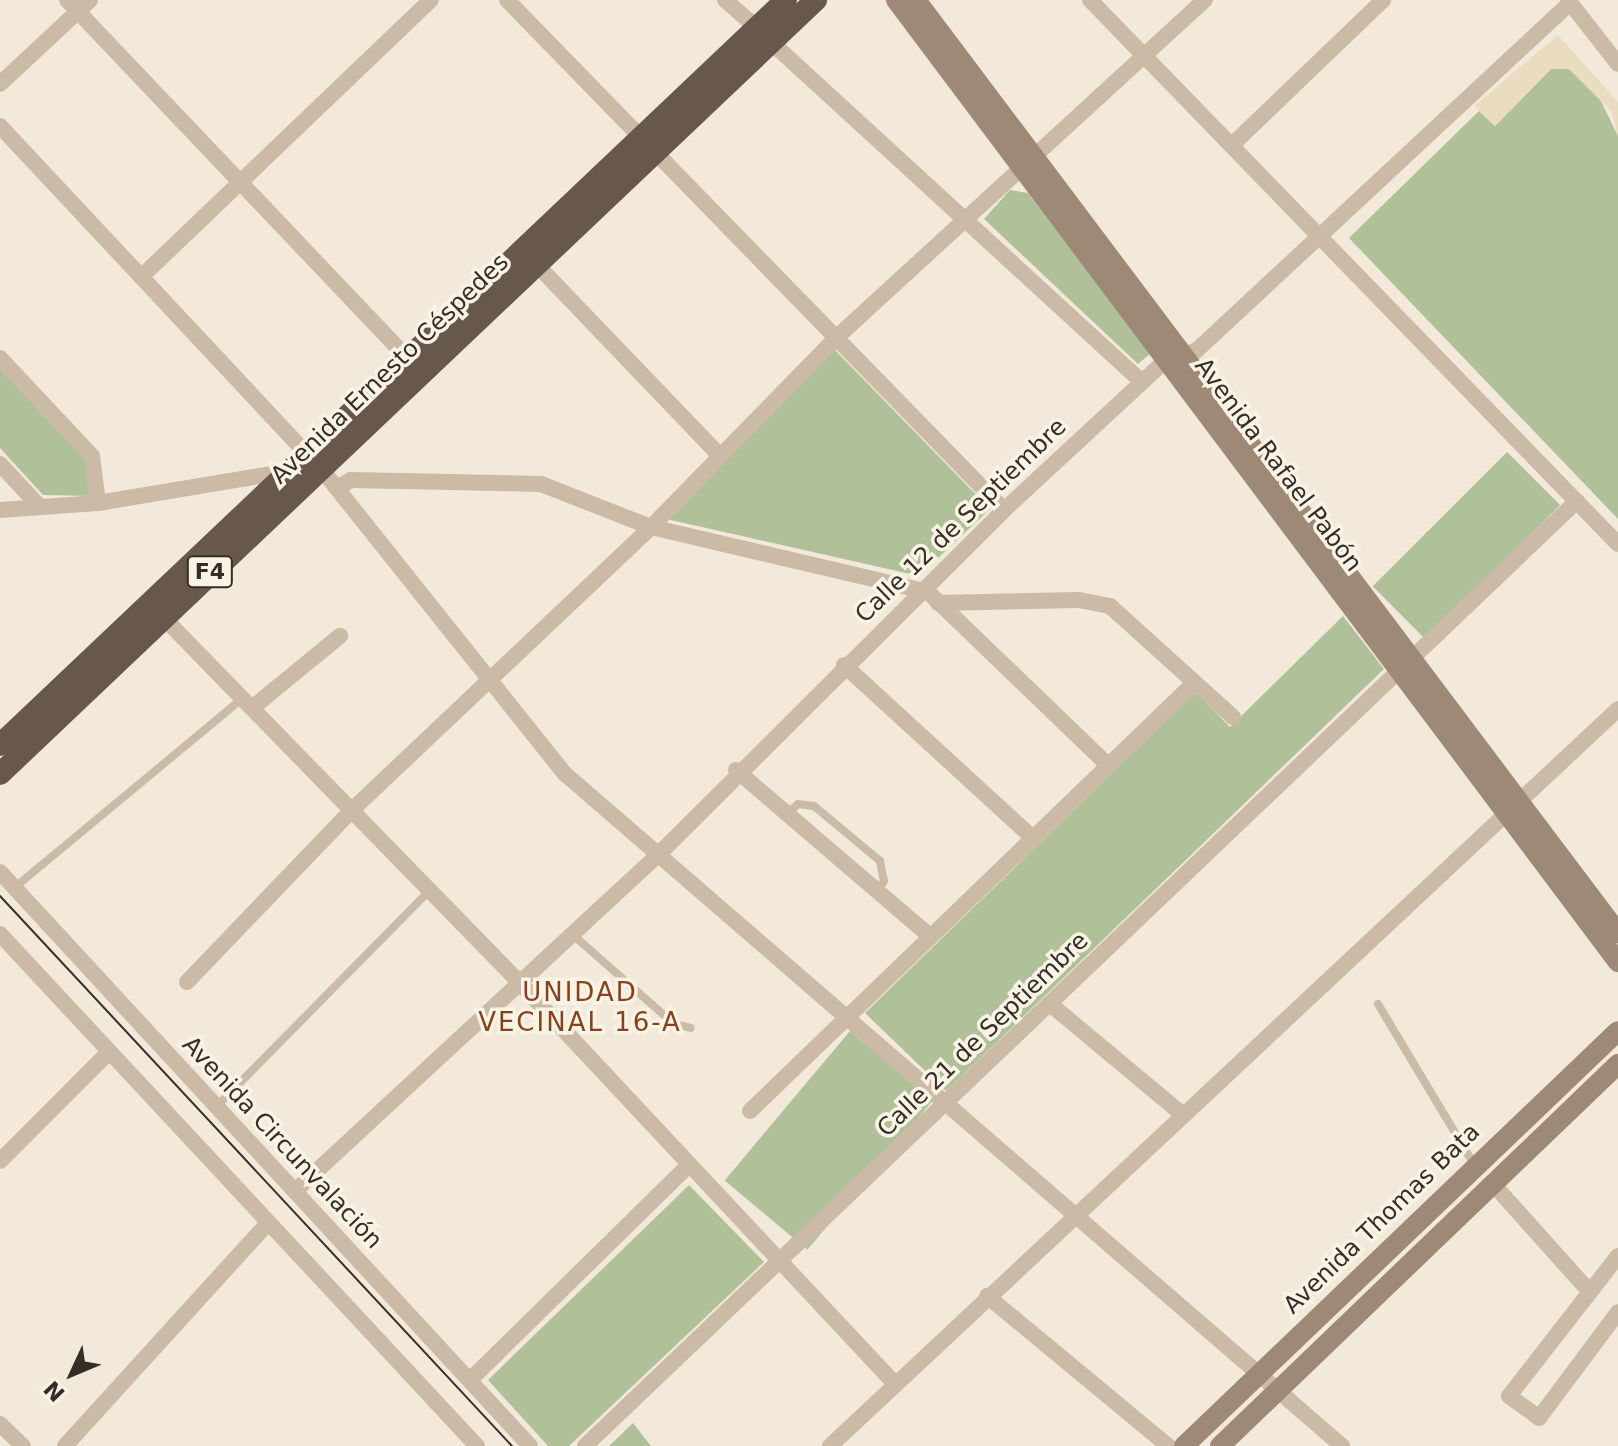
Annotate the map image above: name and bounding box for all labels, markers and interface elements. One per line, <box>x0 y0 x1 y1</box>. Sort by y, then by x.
street label: Avenida Ernesto Céspedes <box>265 248 515 490</box>
street label: Avenida Rafael Pabón <box>1188 353 1368 577</box>
street label: Calle 12 de Septiembre <box>850 413 1072 629</box>
road number: F4 <box>186 554 234 590</box>
street label: Calle 21 de Septiembre <box>872 927 1094 1143</box>
district label: UNIDAD VECINAL 16-A <box>478 977 682 1038</box>
street label: Avenida Circunvalación <box>176 1031 388 1255</box>
street label: Avenida Thomas Bata <box>1278 1118 1486 1320</box>
north arrow <box>32 1334 112 1414</box>
text: N <box>39 1376 70 1406</box>

